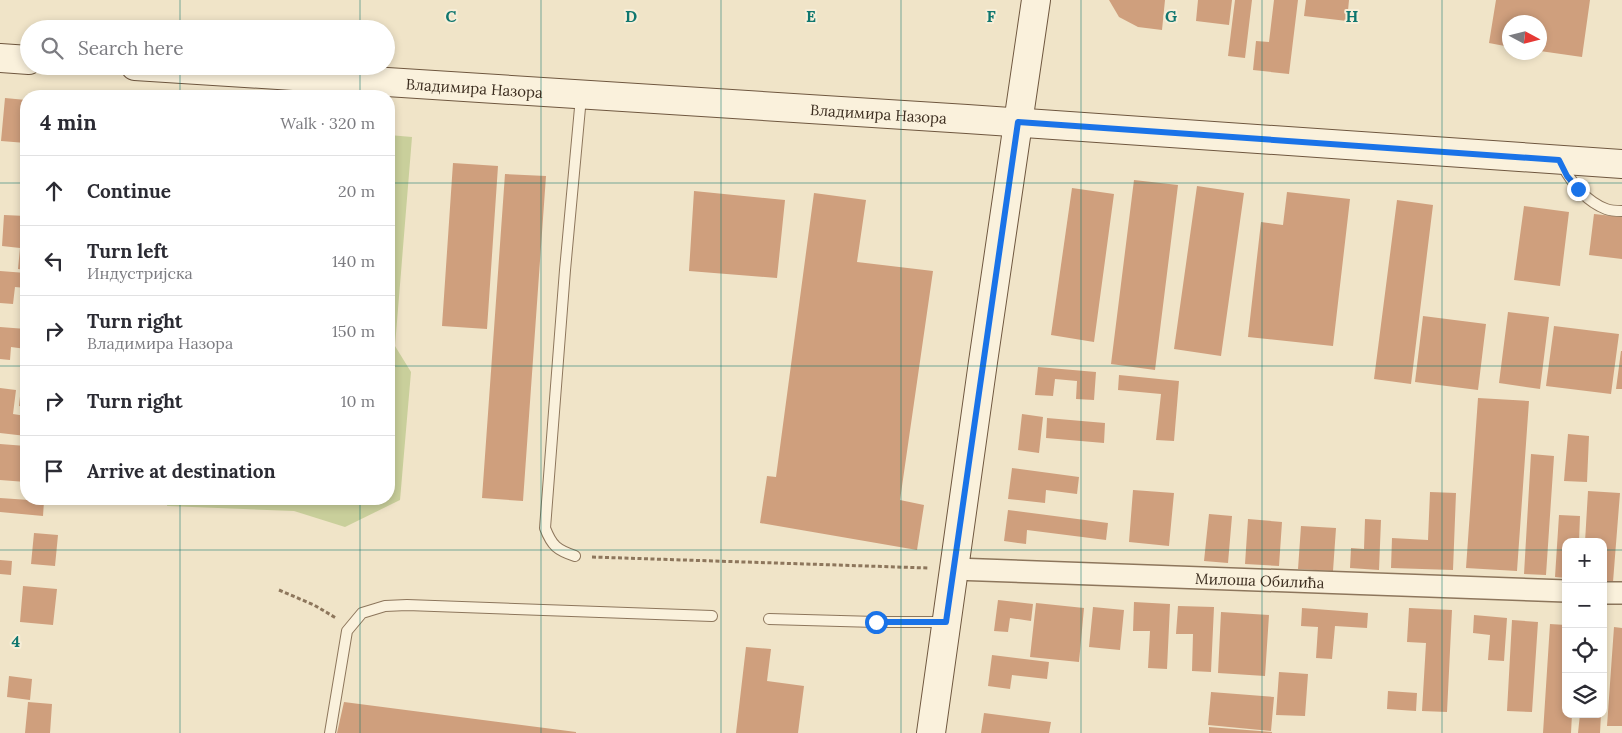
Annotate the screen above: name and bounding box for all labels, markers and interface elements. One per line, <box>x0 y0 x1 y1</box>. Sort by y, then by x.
text: C <box>445 6 457 26</box>
text: D <box>625 6 637 26</box>
text: E <box>806 6 816 26</box>
text: F <box>986 6 996 26</box>
text: G <box>1165 6 1177 26</box>
text: H <box>1346 6 1359 26</box>
north arrow <box>1502 15 1547 60</box>
search box <box>20 20 395 75</box>
icon: search <box>38 34 66 62</box>
text: Search here <box>78 36 184 60</box>
street label: Владимира Назора <box>405 74 544 101</box>
street label: Владимира Назора <box>809 100 948 127</box>
text: 4 min <box>40 109 97 136</box>
text: Walk · 320 m <box>280 113 375 133</box>
icon: ahead <box>40 177 68 205</box>
route end <box>1567 178 1590 201</box>
text: Continue <box>87 179 171 203</box>
text: 20 m <box>338 181 375 201</box>
text: Turn left <box>87 239 168 263</box>
icon: left <box>40 247 68 275</box>
text: 140 m <box>332 251 375 271</box>
text: Индустријска <box>87 263 193 283</box>
text: Turn right <box>87 309 183 333</box>
icon: right <box>40 317 68 345</box>
text: 150 m <box>332 321 375 341</box>
text: Владимира Назора <box>87 333 233 353</box>
icon: right <box>40 387 68 415</box>
text: Turn right <box>87 389 183 413</box>
text: 10 m <box>341 391 375 411</box>
icon: arrive <box>40 457 68 485</box>
text: Arrive at destination <box>87 459 276 483</box>
map controls <box>1562 538 1607 718</box>
button: + <box>1562 538 1607 583</box>
street label: Милоша Обилића <box>1195 568 1325 592</box>
button: − <box>1562 583 1607 628</box>
route start <box>865 611 888 634</box>
button: locate <box>1562 628 1607 673</box>
text: 4 <box>12 631 21 651</box>
button: layers <box>1562 673 1607 718</box>

